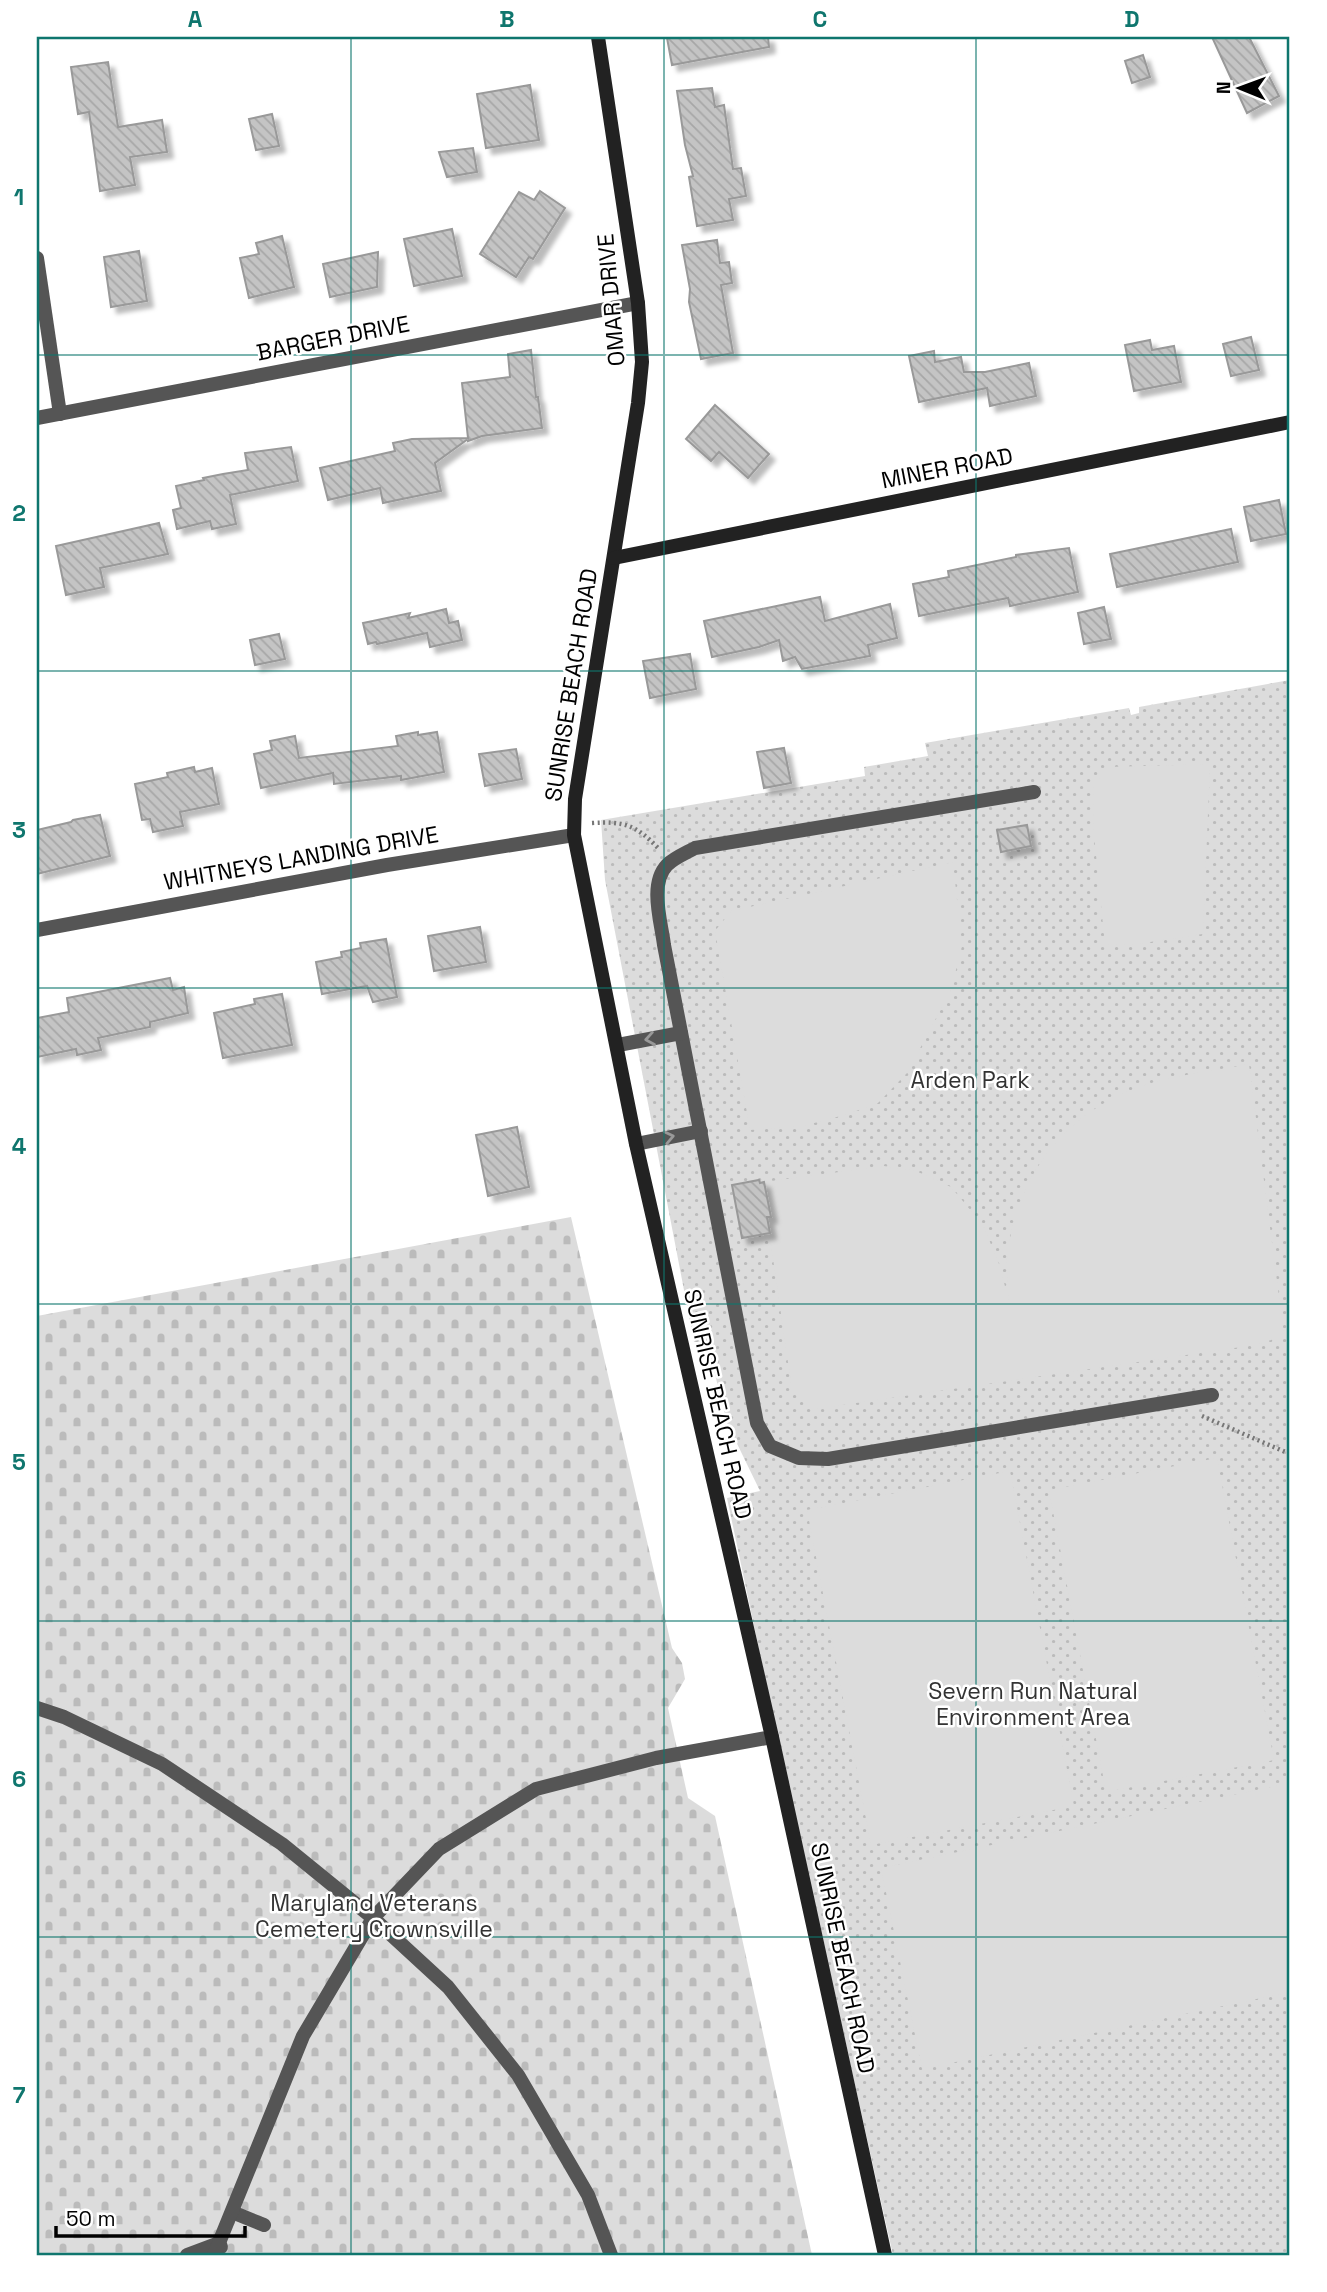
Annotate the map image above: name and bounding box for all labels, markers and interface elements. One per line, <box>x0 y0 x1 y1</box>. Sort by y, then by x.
text: A <box>188 4 203 34</box>
text: B <box>499 4 515 34</box>
text: C <box>813 4 827 34</box>
text: D <box>1124 4 1140 34</box>
north arrow <box>1204 52 1274 122</box>
text: N <box>1211 81 1236 94</box>
text: 1 <box>14 182 24 212</box>
street label: OMAR DRIVE <box>590 233 632 367</box>
street label: BARGER DRIVE <box>254 308 412 368</box>
street label: MINER ROAD <box>879 441 1015 495</box>
text: 2 <box>12 498 26 528</box>
street label: SUNRISE BEACH ROAD <box>538 566 604 804</box>
text: 3 <box>12 815 26 845</box>
street label: WHITNEYS LANDING DRIVE <box>161 819 441 897</box>
one-way arrow <box>644 1031 655 1046</box>
park label: Arden Park <box>910 1065 1030 1095</box>
text: 4 <box>12 1131 27 1161</box>
one-way arrow <box>663 1131 675 1146</box>
street label: SUNRISE BEACH ROAD <box>677 1286 759 1522</box>
text: 5 <box>12 1447 26 1477</box>
park label: Severn Run Natural Environment Area <box>928 1676 1138 1732</box>
text: 6 <box>12 1764 26 1794</box>
street label: SUNRISE BEACH ROAD <box>804 1840 882 2076</box>
park label: Maryland Veterans Cemetery Crownsville <box>255 1888 493 1944</box>
text: 7 <box>13 2080 26 2110</box>
scale bar <box>56 2194 245 2238</box>
text: 50 m <box>66 2205 116 2232</box>

